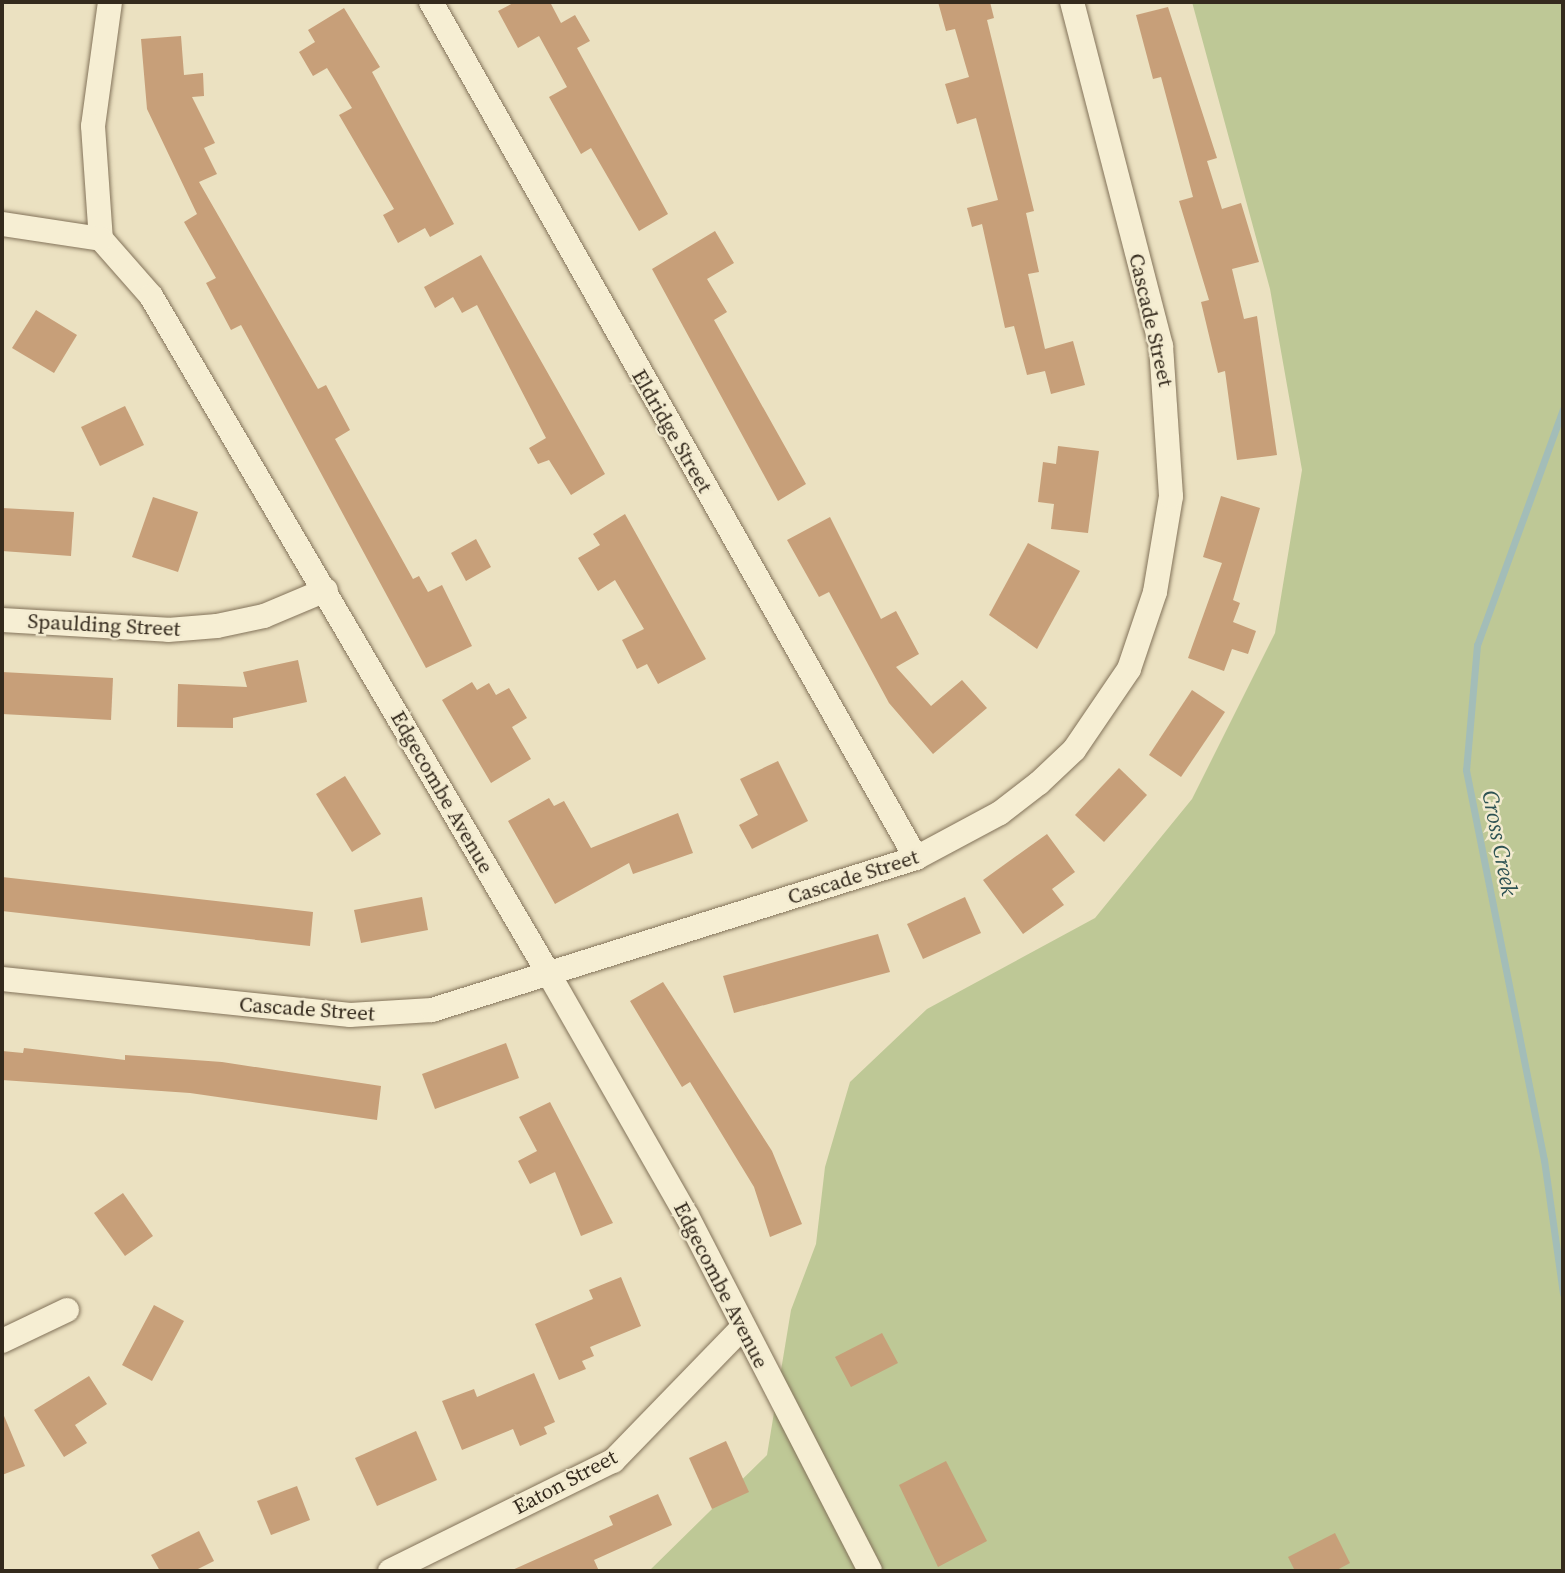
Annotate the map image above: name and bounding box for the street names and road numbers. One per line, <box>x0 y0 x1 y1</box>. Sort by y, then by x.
street label: Cascade Street <box>1123 251 1179 389</box>
street label: Eldridge Street <box>627 365 717 497</box>
street label: Spaulding Street <box>27 608 181 642</box>
street label: Edgecombe Avenue <box>385 706 499 878</box>
street label: Cascade Street <box>785 844 921 910</box>
street label: Cascade Street <box>238 992 376 1026</box>
street label: Edgecombe Avenue <box>668 1198 774 1372</box>
street label: Eaton Street <box>509 1444 621 1520</box>

